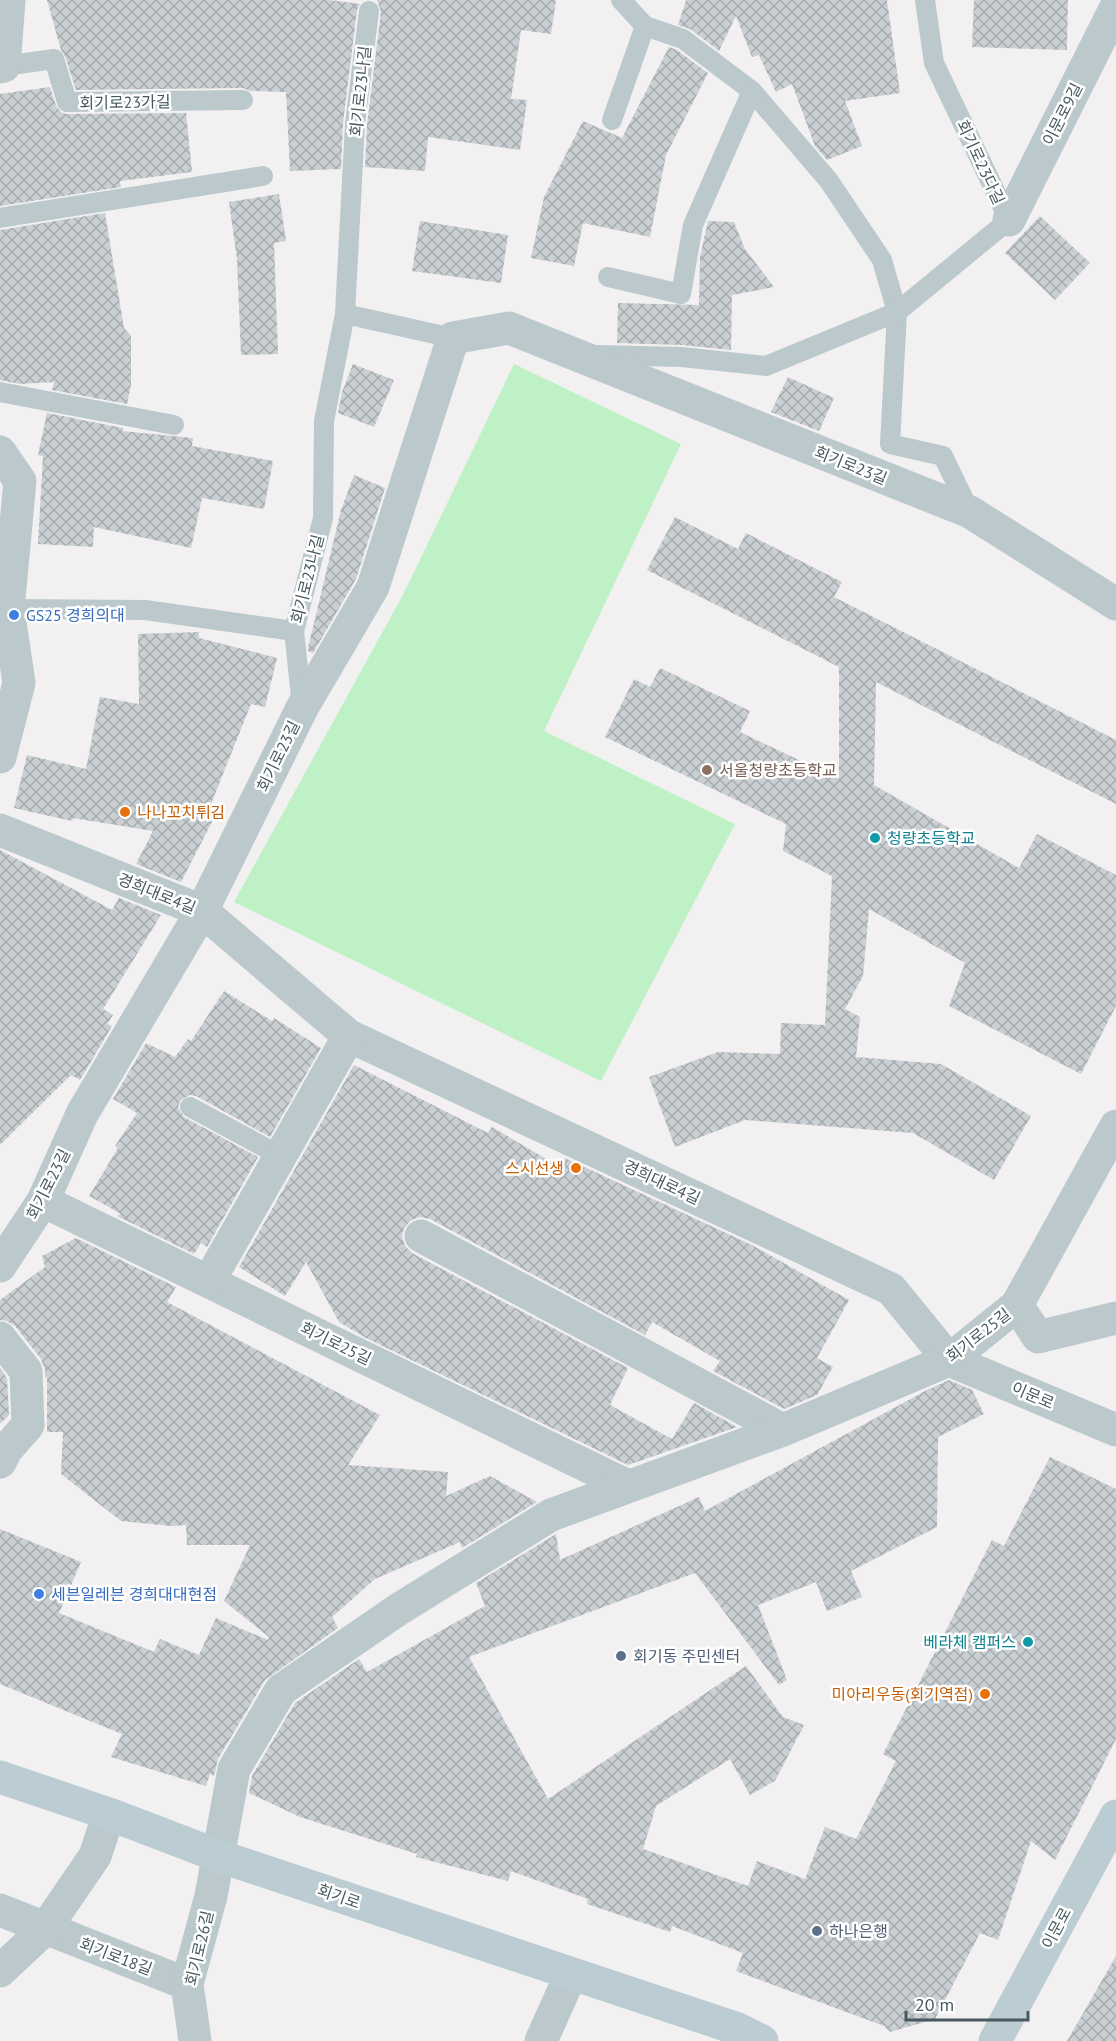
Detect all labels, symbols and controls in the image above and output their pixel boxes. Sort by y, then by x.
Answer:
street label: 회기로23나길 [345,45,375,137]
street label: 이문로9길 [1038,79,1086,149]
street label: 회기로23가길 [79,91,171,113]
street label: 회기로23다길 [953,117,1009,207]
street label: 회기로23길 [812,441,890,489]
street label: 회기로23나길 [286,532,328,626]
place label: GS25 경희의대 [26,605,125,625]
marker: GS25 경희의대 [7,608,21,622]
street label: 회기로23길 [252,717,304,795]
place label: 서울청량초등학교 [719,760,837,780]
marker: 서울청량초등학교 [700,763,714,777]
place label: 나나꼬치튀김 [137,802,225,822]
marker: 나나꼬치튀김 [118,805,132,819]
place label: 청량초등학교 [887,828,975,848]
marker: 청량초등학교 [868,831,882,845]
street label: 경희대로4길 [115,868,199,918]
street label: 회기로23길 [22,1145,74,1223]
street label: 경희대로4길 [620,1156,704,1208]
place label: 스시선생 [505,1158,564,1178]
marker: 스시선생 [569,1161,583,1175]
street label: 회기로25길 [942,1304,1014,1366]
street label: 회기로25길 [297,1317,375,1369]
street label: 이문로 [1009,1377,1057,1413]
place label: 세븐일레븐 경희대대현점 [51,1584,217,1604]
marker: 세븐일레븐 경희대대현점 [32,1587,46,1601]
place label: 베라체 캠퍼스 [923,1632,1016,1652]
marker: 베라체 캠퍼스 [1021,1635,1035,1649]
place label: 회기동 주민센터 [633,1646,740,1666]
marker: 회기동 주민센터 [614,1649,628,1663]
place label: 미아리우동(회기역점) [832,1684,973,1704]
marker: 미아리우동(회기역점) [978,1687,992,1701]
street label: 회기로 [315,1879,363,1913]
street label: 이문로 [1037,1904,1075,1952]
street label: 회기로26길 [181,1909,217,1987]
place label: 하나은행 [829,1921,888,1941]
marker: 하나은행 [810,1924,824,1938]
street label: 회기로18길 [77,1933,155,1979]
scale bar [906,1984,1028,2022]
text: 20 m [915,1993,954,2016]

